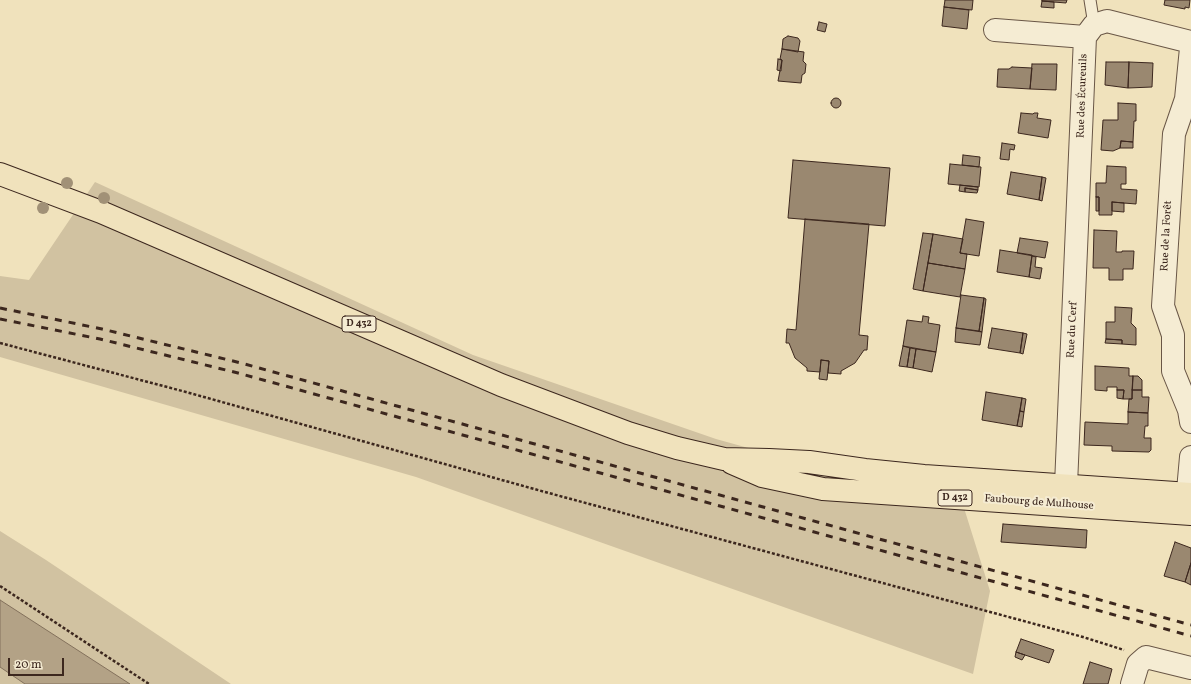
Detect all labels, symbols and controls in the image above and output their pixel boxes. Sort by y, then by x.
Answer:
street label: Rue des Écureuils [1075,54,1091,138]
street label: Rue de la Forêt [1159,200,1175,272]
street label: Rue du Cerf [1065,301,1081,359]
road number: D 432 [342,316,376,332]
road number: D 432 [938,490,972,506]
street label: Faubourg de Mulhouse [984,493,1094,513]
scale bar [10,650,66,676]
text: 20 m [15,657,42,673]

